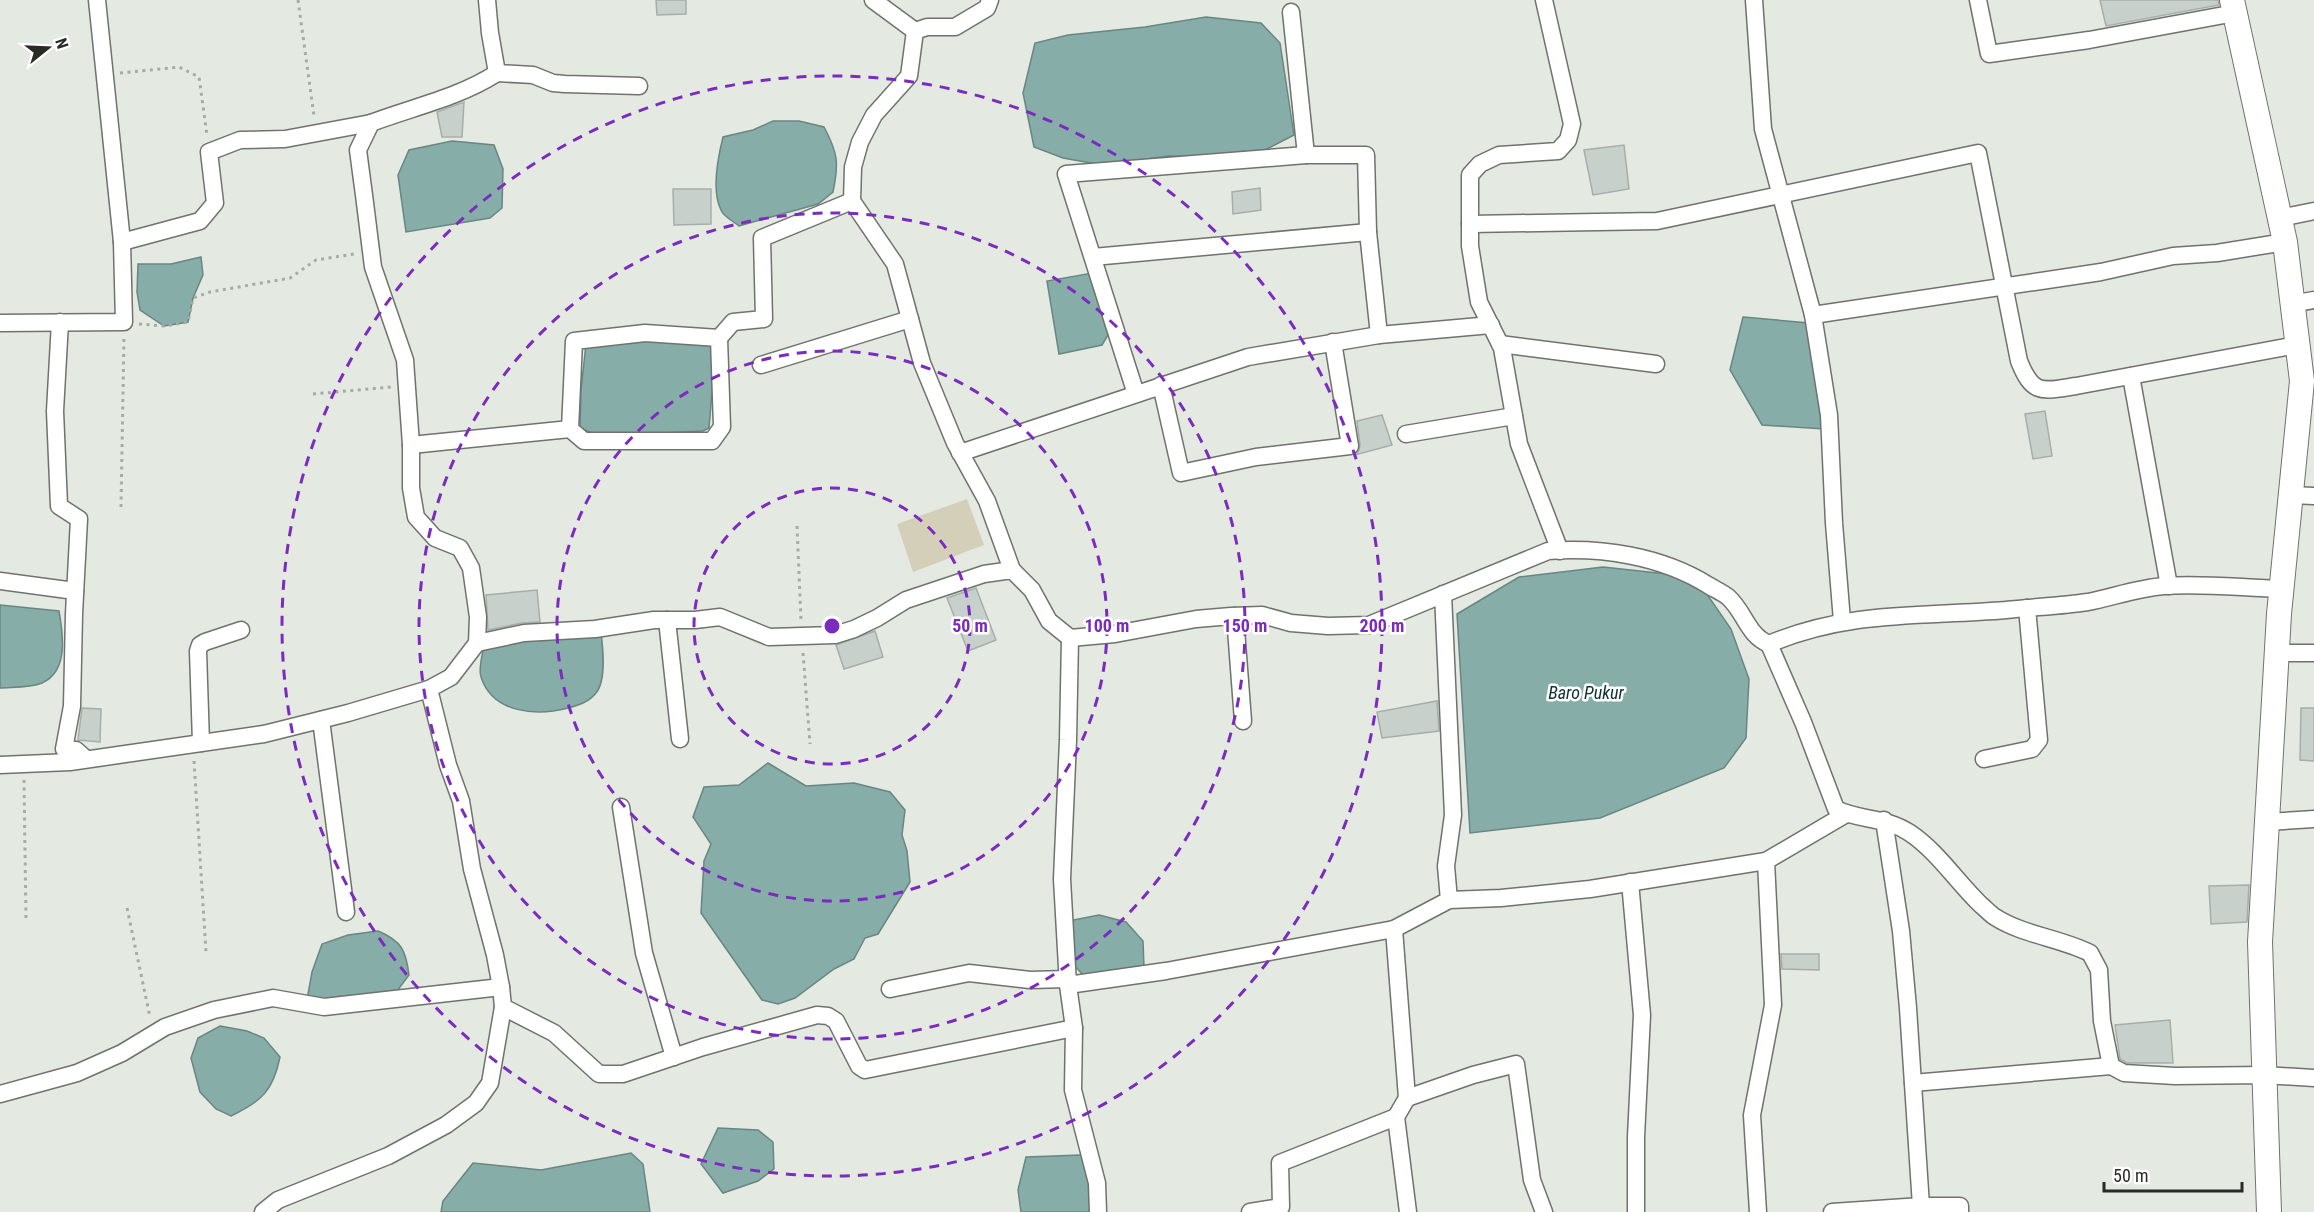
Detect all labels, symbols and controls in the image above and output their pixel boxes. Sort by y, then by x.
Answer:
north arrow [18,18,78,78]
text: N [51,36,72,51]
text: 50 m [952,615,988,636]
text: 100 m [1085,615,1129,636]
text: 150 m [1223,615,1267,636]
text: 200 m [1360,615,1404,636]
centre of rings [822,616,842,636]
water label: Baro Pukur [1548,682,1624,703]
scale bar [2104,1155,2242,1193]
text: 50 m [2113,1165,2148,1186]

